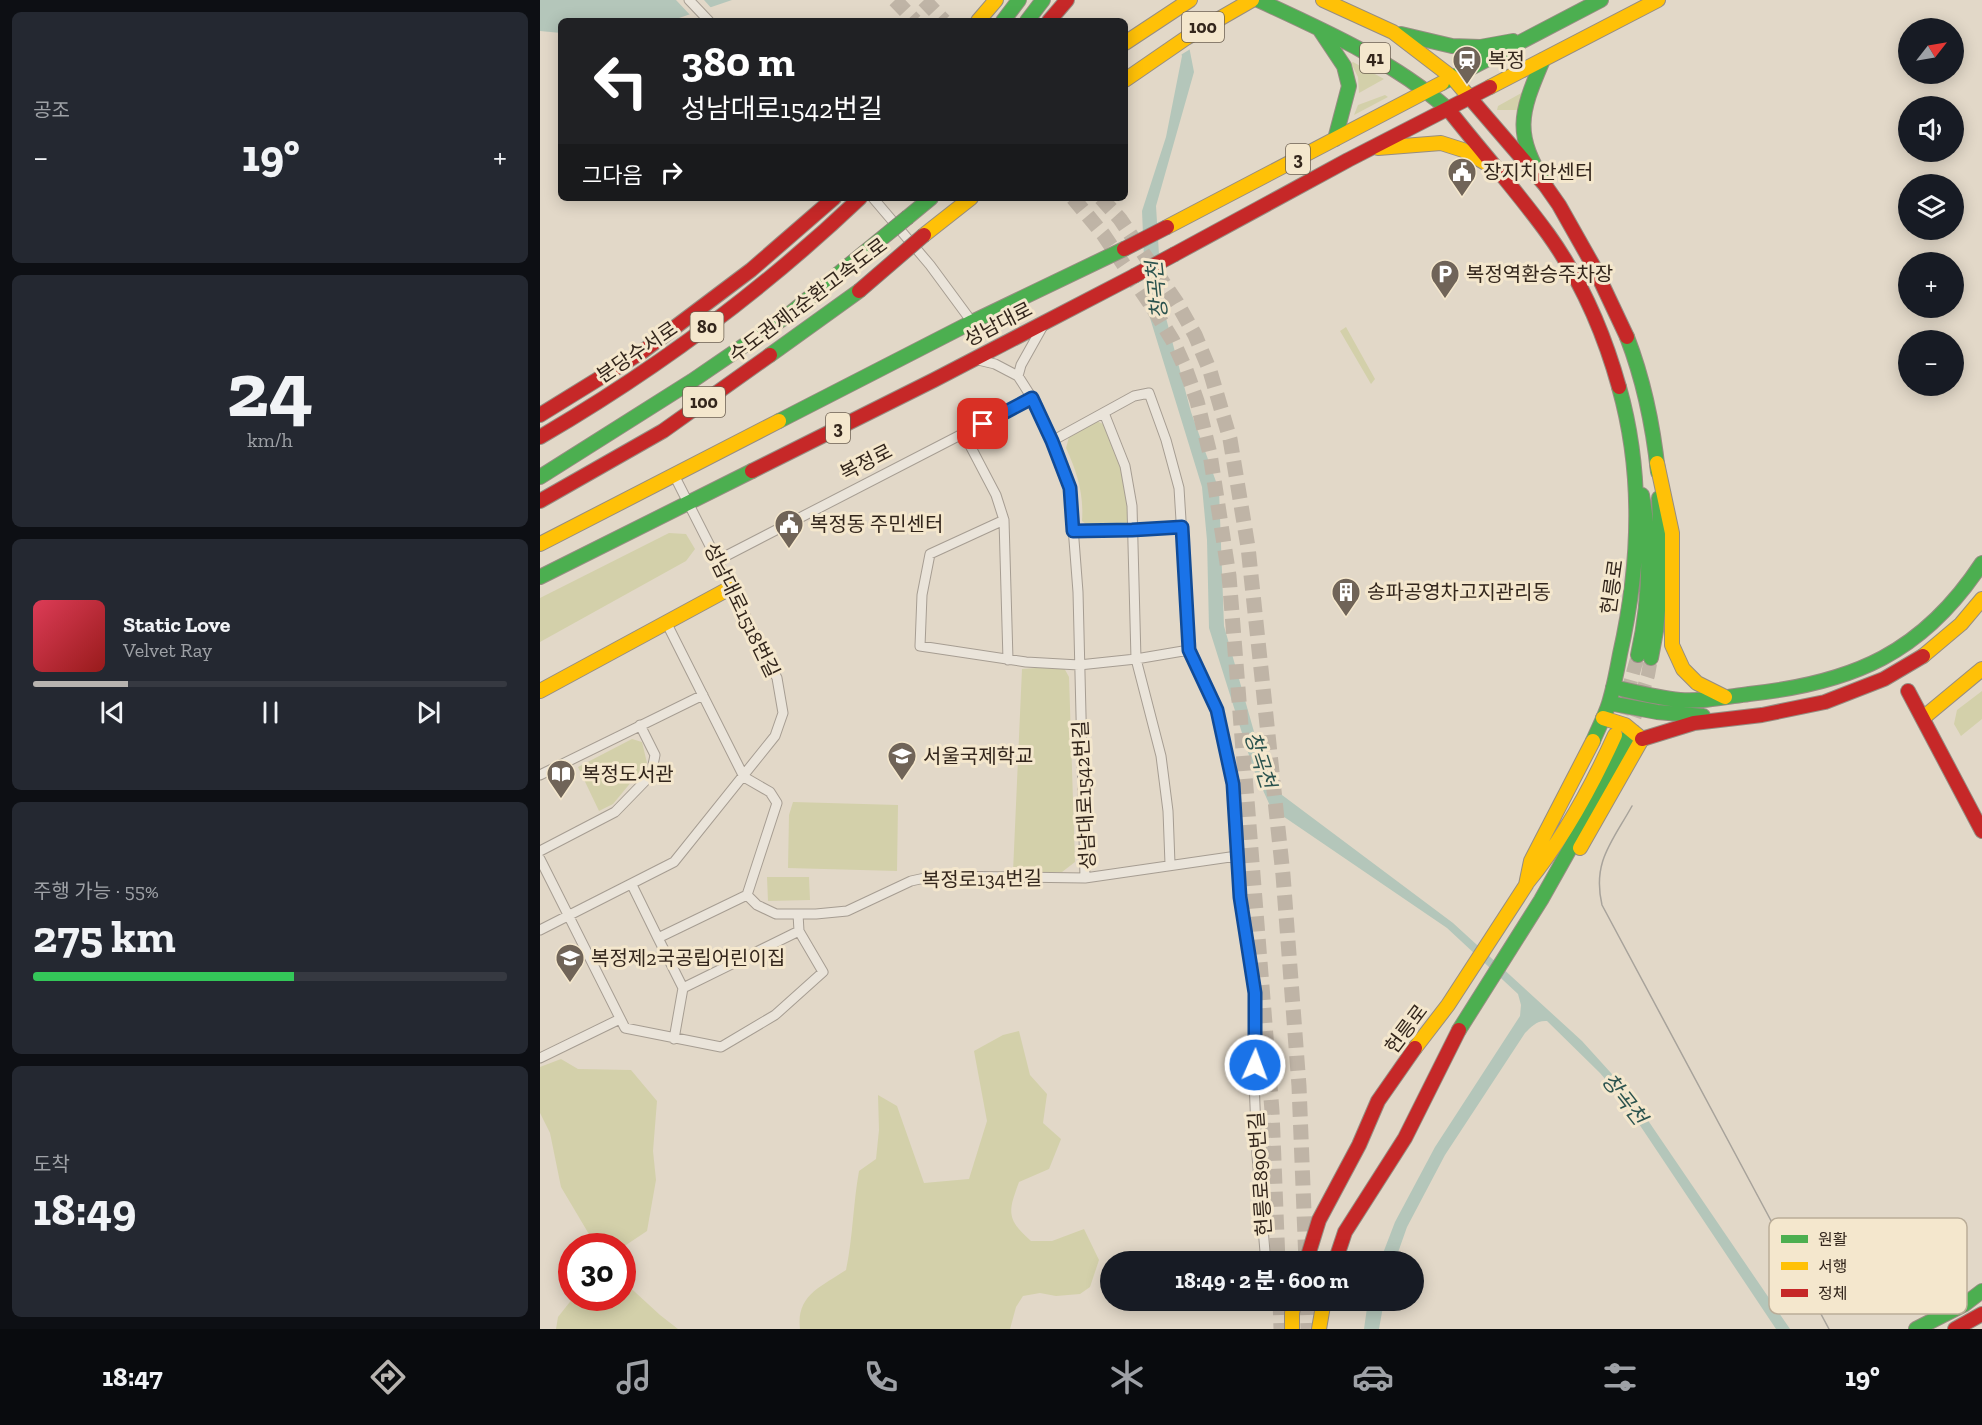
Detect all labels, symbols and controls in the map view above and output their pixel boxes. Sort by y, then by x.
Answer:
road number: 100 [1182,12,1224,42]
north arrow [1898,18,1964,84]
map controls [1898,18,1964,396]
text: 380 m [681,36,795,87]
icon: left [582,42,660,120]
road number: 41 [1360,43,1390,73]
station icon: 복정 [1451,44,1483,86]
place label: 복정 [1488,48,1525,72]
text: 성남대로1542번길 [681,93,883,125]
button: sound [1898,96,1964,162]
text: 공조 [33,98,70,122]
text: 19° [242,129,300,183]
text: − [33,137,48,176]
text: + [493,137,507,176]
road number: 3 [1286,144,1310,174]
icon: right [655,156,688,189]
public building icon: 장지치안센터 [1446,156,1478,198]
place label: 장지치안센터 [1483,160,1593,184]
text: 그다음 [582,162,643,189]
button: layers [1898,174,1964,240]
street label: 수도권제1순환고속도로 [724,233,892,367]
button: + [1898,252,1964,318]
water label: 창곡천 [1141,257,1172,320]
parking icon: 복정역환승주차장 [1429,258,1461,300]
place label: 복정역환승주차장 [1466,262,1613,286]
street label: 성남대로 [960,297,1036,351]
road number: 80 [690,312,724,342]
street label: 분당수서로 [592,316,682,388]
button: − [1898,330,1964,396]
text: 24 [227,342,313,436]
road number: 100 [683,387,725,417]
pin [957,398,1008,449]
icon: arrive [966,407,999,440]
road number: 3 [826,413,850,443]
text: km/h [247,428,293,452]
street label: 복정로 [836,439,896,485]
public building icon: 복정동 주민센터 [773,508,805,550]
place label: 복정동 주민센터 [810,512,943,536]
street label: 성남대로1518번길 [699,539,785,681]
street label: 헌릉로 [1596,558,1628,616]
building icon: 송파공영차고지관리동 [1330,576,1362,618]
place label: 송파공영차고지관리동 [1367,580,1551,604]
text: Static Love [123,611,230,638]
text: Velvet Ray [123,638,212,662]
icon: previous [96,696,129,729]
icon: pause [254,696,287,729]
icon: next [412,696,445,729]
street label: 성남대로1542번길 [1068,720,1100,870]
water label: 창곡천 [1240,728,1282,794]
school or university icon: 서울국제학교 [886,740,918,782]
place label: 서울국제학교 [923,744,1033,768]
library icon: 복정도서관 [545,758,577,800]
place label: 복정도서관 [582,762,674,786]
street label: 복정로134번길 [922,866,1042,892]
text: 주행 가능 · 55% [33,879,159,903]
text: 275 km [33,910,176,964]
school or university icon: 복정제2국공립어린이집 [554,942,586,984]
place label: 복정제2국공립어린이집 [591,946,785,970]
street label: 헌릉로 [1380,1000,1432,1058]
position arrow [1223,1033,1287,1097]
water label: 창곡천 [1597,1068,1654,1131]
street label: 헌릉로890번길 [1244,1111,1276,1237]
text: 도착 [33,1152,70,1176]
text: 18:49 [33,1183,136,1237]
legend [1769,1218,1967,1314]
text: 원활 [1818,1230,1848,1249]
speed limit sign: 30 [558,1233,636,1311]
text: 서행 [1818,1257,1847,1276]
text: 18:49 · 2 분 · 600 m [1175,1267,1349,1294]
text: 정체 [1818,1284,1847,1303]
icon: directions [367,1356,409,1398]
icon: music [613,1356,655,1398]
icon: phone [860,1356,902,1398]
icon: climate [1106,1356,1148,1398]
icon: car [1352,1356,1394,1398]
icon: filters [1599,1356,1641,1398]
text: 18:47 [102,1361,163,1393]
text: 19° [1845,1361,1880,1393]

